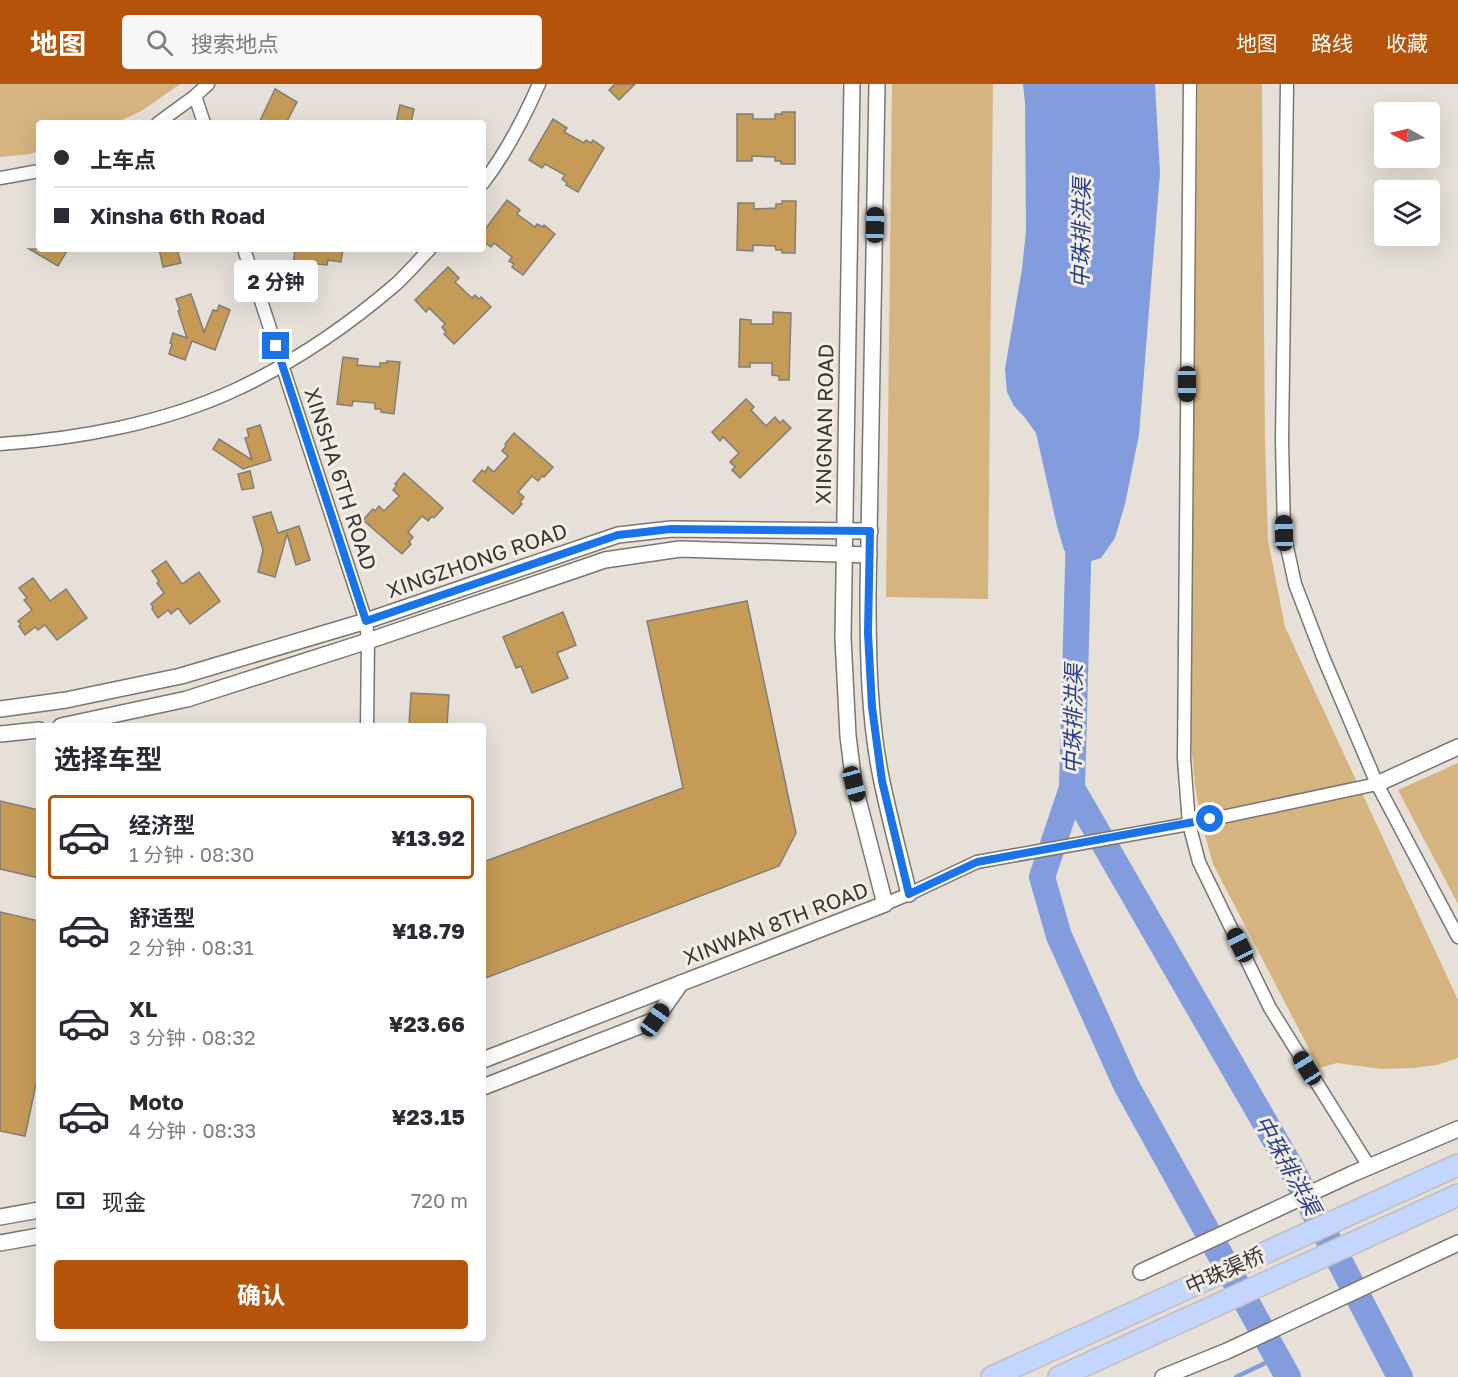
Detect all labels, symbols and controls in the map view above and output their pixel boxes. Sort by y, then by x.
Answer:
search box [122,15,542,69]
icon: search [143,26,176,59]
text: 地图 [30,27,86,60]
text: 搜索地点 [191,30,279,57]
text: 地图 [1236,30,1278,56]
text: 路线 [1311,30,1353,56]
text: 收藏 [1386,30,1428,56]
north arrow [1374,102,1440,168]
map controls [1374,102,1440,246]
text: 上车点 [90,146,156,173]
water label: 中珠排洪渠 [1066,175,1095,288]
button: layers [1374,180,1440,246]
text: Xinsha 6th Road [90,202,265,229]
car [866,207,884,243]
callout: 2 分钟 [234,259,318,301]
text: 2 分钟 [247,269,305,293]
route end [262,332,289,359]
street label: XINGNAN ROAD [810,343,838,505]
car [1178,366,1196,402]
street label: XINSHA 6TH ROAD [299,384,383,573]
car [1275,515,1293,551]
street label: XINGZHONG ROAD [383,517,570,603]
water label: 中珠排洪渠 [1058,661,1087,774]
text: 选择车型 [54,743,162,775]
car [841,764,867,804]
route start [1196,805,1223,832]
icon: car [57,810,111,864]
text: 经济型 [129,811,195,838]
text: ¥13.92 [391,824,465,851]
text: 1 分钟 · 08:30 [129,842,254,866]
street label: XINWAN 8TH ROAD [680,876,872,970]
icon: car [57,903,111,957]
text: 舒适型 [129,904,195,931]
text: ¥18.79 [392,917,465,944]
car [1224,925,1256,965]
text: 2 分钟 · 08:31 [129,935,254,959]
text: XL [129,995,157,1022]
icon: car [57,996,111,1050]
car [637,1000,673,1040]
text: ¥23.66 [389,1010,465,1037]
text: 3 分钟 · 08:32 [129,1025,256,1049]
car [1290,1048,1324,1088]
text: Moto [129,1088,184,1115]
icon: car [57,1089,111,1143]
text: ¥23.15 [392,1103,465,1130]
water label: 中珠排洪渠 [1250,1110,1328,1222]
text: 4 分钟 · 08:33 [129,1118,256,1142]
icon: cash [54,1184,87,1217]
text: 现金 [102,1188,146,1215]
text: 720 m [411,1188,468,1212]
street label: 中珠渠桥 [1181,1241,1268,1299]
button: 确认 [54,1260,468,1329]

